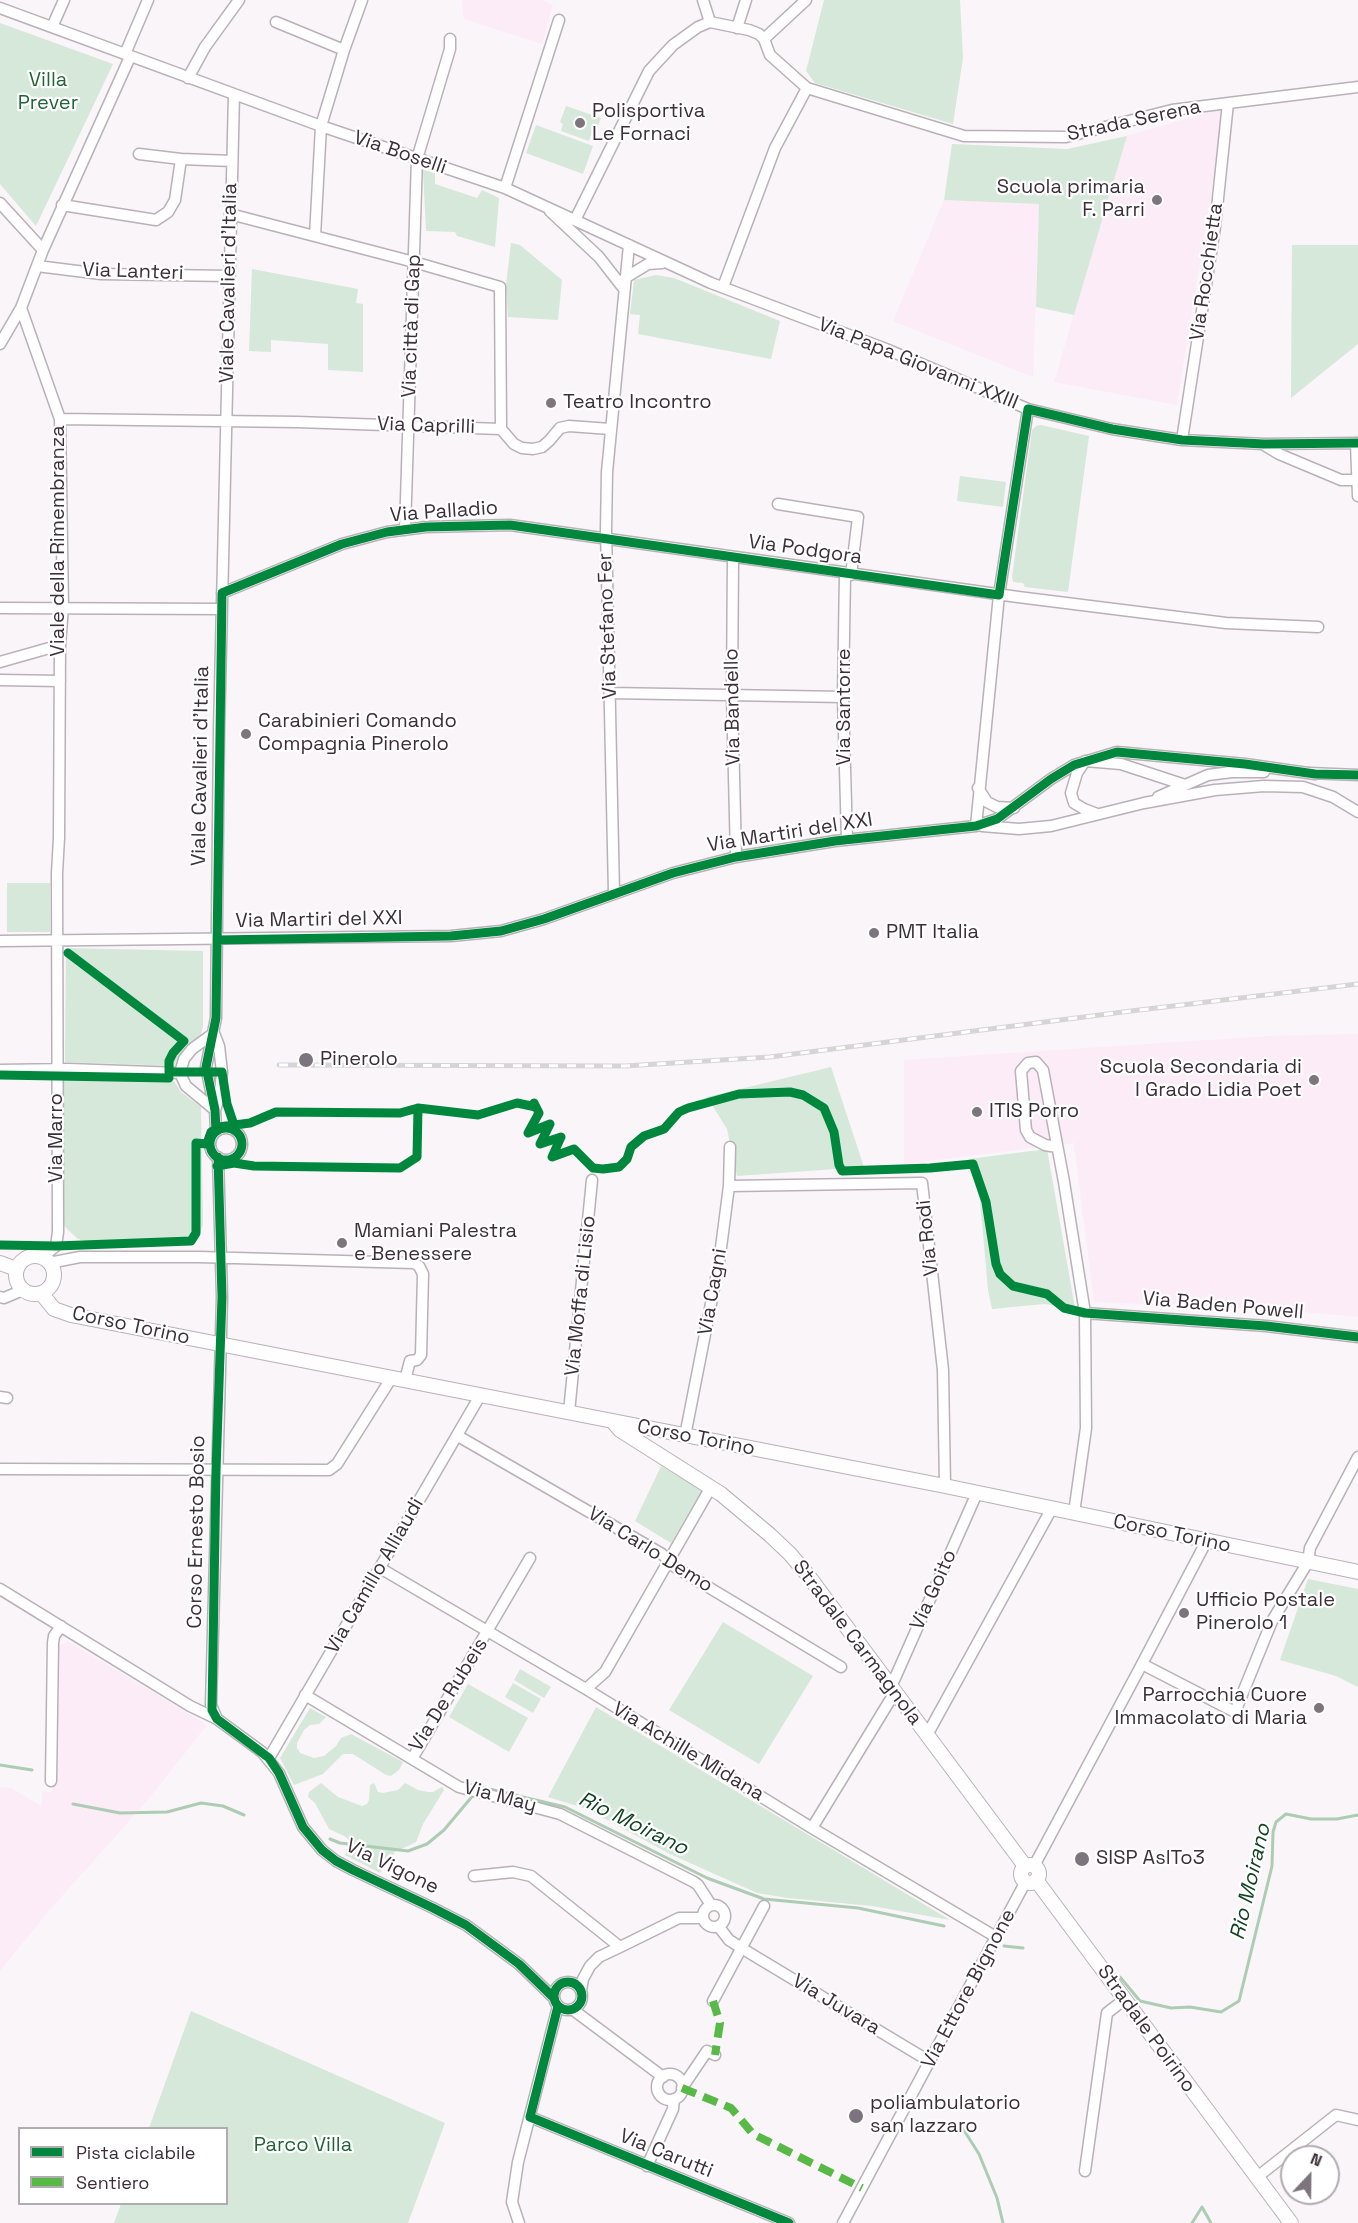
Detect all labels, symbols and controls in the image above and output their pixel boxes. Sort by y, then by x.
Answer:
park label: Villa Prever [18,69,78,116]
street label: Strada Serena [1065,95,1203,147]
place label: Polisportiva Le Fornaci [592,100,705,147]
marker: Polisportiva Le Fornaci [573,116,587,130]
street label: Via Boselli [350,126,450,180]
place label: Scuola primaria F. Parri [997,176,1145,223]
street label: Viale Cavalieri d'Italia [215,183,243,383]
marker: Scuola primaria F. Parri [1150,193,1164,207]
street label: Via Rocchietta [1185,202,1229,342]
street label: Via città di Gap [398,254,426,398]
street label: Via Lanteri [82,258,184,286]
street label: Via Papa Giovanni XXIII [815,313,1021,415]
place label: Teatro Incontro [563,391,712,415]
marker: Teatro Incontro [544,396,558,410]
street label: Via Caprilli [376,412,476,440]
street label: Viale della Rimembranza [47,425,71,657]
street label: Via Palladio [389,496,499,528]
street label: Via Podgora [747,530,863,570]
street label: Via Stefano Fer [593,552,623,700]
street label: Via Bandello [720,648,746,766]
street label: Via Santorre [833,648,857,766]
street label: Viale Cavalieri d'Italia [187,666,215,866]
place label: Carabinieri Comando Compagnia Pinerolo [258,710,457,757]
marker: Carabinieri Comando Compagnia Pinerolo [239,727,253,741]
street label: Via Martiri del XXI [706,808,874,858]
street label: Via Martiri del XXI [235,907,403,933]
place label: PMT Italia [886,921,979,945]
marker: PMT Italia [867,926,881,940]
place label: Pinerolo [320,1048,398,1072]
marker: Pinerolo [297,1051,315,1069]
place label: Scuola Secondaria di I Grado Lidia Poet [1100,1056,1302,1103]
marker: Scuola Secondaria di I Grado Lidia Poet [1307,1073,1321,1087]
street label: Via Marro [45,1093,69,1183]
place label: ITIS Porro [989,1100,1079,1124]
marker: ITIS Porro [970,1105,984,1119]
street label: Via Rodi [912,1199,944,1277]
street label: Via Moffa di Lisio [561,1214,601,1378]
place label: Mamiani Palestra e Benessere [354,1220,517,1267]
marker: Mamiani Palestra e Benessere [335,1236,349,1250]
street label: Via Cagni [694,1247,732,1337]
street label: Via Baden Powell [1141,1287,1305,1325]
street label: Corso Torino [70,1302,192,1350]
street label: Corso Torino [635,1415,757,1461]
street label: Corso Ernesto Bosio [183,1435,211,1629]
street label: Via Camillo Alliaudi [321,1494,429,1658]
street label: Via Carlo Demo [583,1502,717,1598]
street label: Corso Torino [1111,1510,1233,1558]
street label: Via Goito [906,1546,962,1634]
street label: Stradale Carmagnola [787,1556,927,1730]
place label: Ufficio Postale Pinerolo 1 [1196,1589,1335,1636]
marker: Ufficio Postale Pinerolo 1 [1177,1606,1191,1620]
street label: Via De Rubeis [405,1634,493,1756]
place label: Parrocchia Cuore Immacolato di Maria [1114,1684,1307,1731]
street label: Via Achille Midana [608,1697,768,1807]
marker: Parrocchia Cuore Immacolato di Maria [1312,1701,1326,1715]
street label: Via May [461,1776,539,1818]
water label: Rio Moirano [574,1787,692,1861]
water label: Rio Moirano [1225,1821,1277,1943]
street label: Via Vigone [342,1834,442,1900]
place label: SISP AslTo3 [1096,1847,1205,1871]
marker: SISP AslTo3 [1073,1850,1091,1868]
street label: Via Ettore Bignone [917,1905,1021,2073]
street label: Stradale Poirino [1092,1960,1200,2098]
street label: Via Juvara [788,1969,884,2041]
place label: poliambulatorio san lazzaro [870,2092,1021,2139]
marker: poliambulatorio san lazzaro [847,2107,865,2125]
street label: Via Carutti [616,2124,716,2184]
legend [18,2127,228,2205]
park label: Parco Villa [254,2134,352,2158]
text: Pista ciclabile [76,2141,195,2164]
north arrow [1280,2145,1340,2205]
text: N [1307,2148,1325,2171]
text: Sentiero [76,2171,149,2194]

